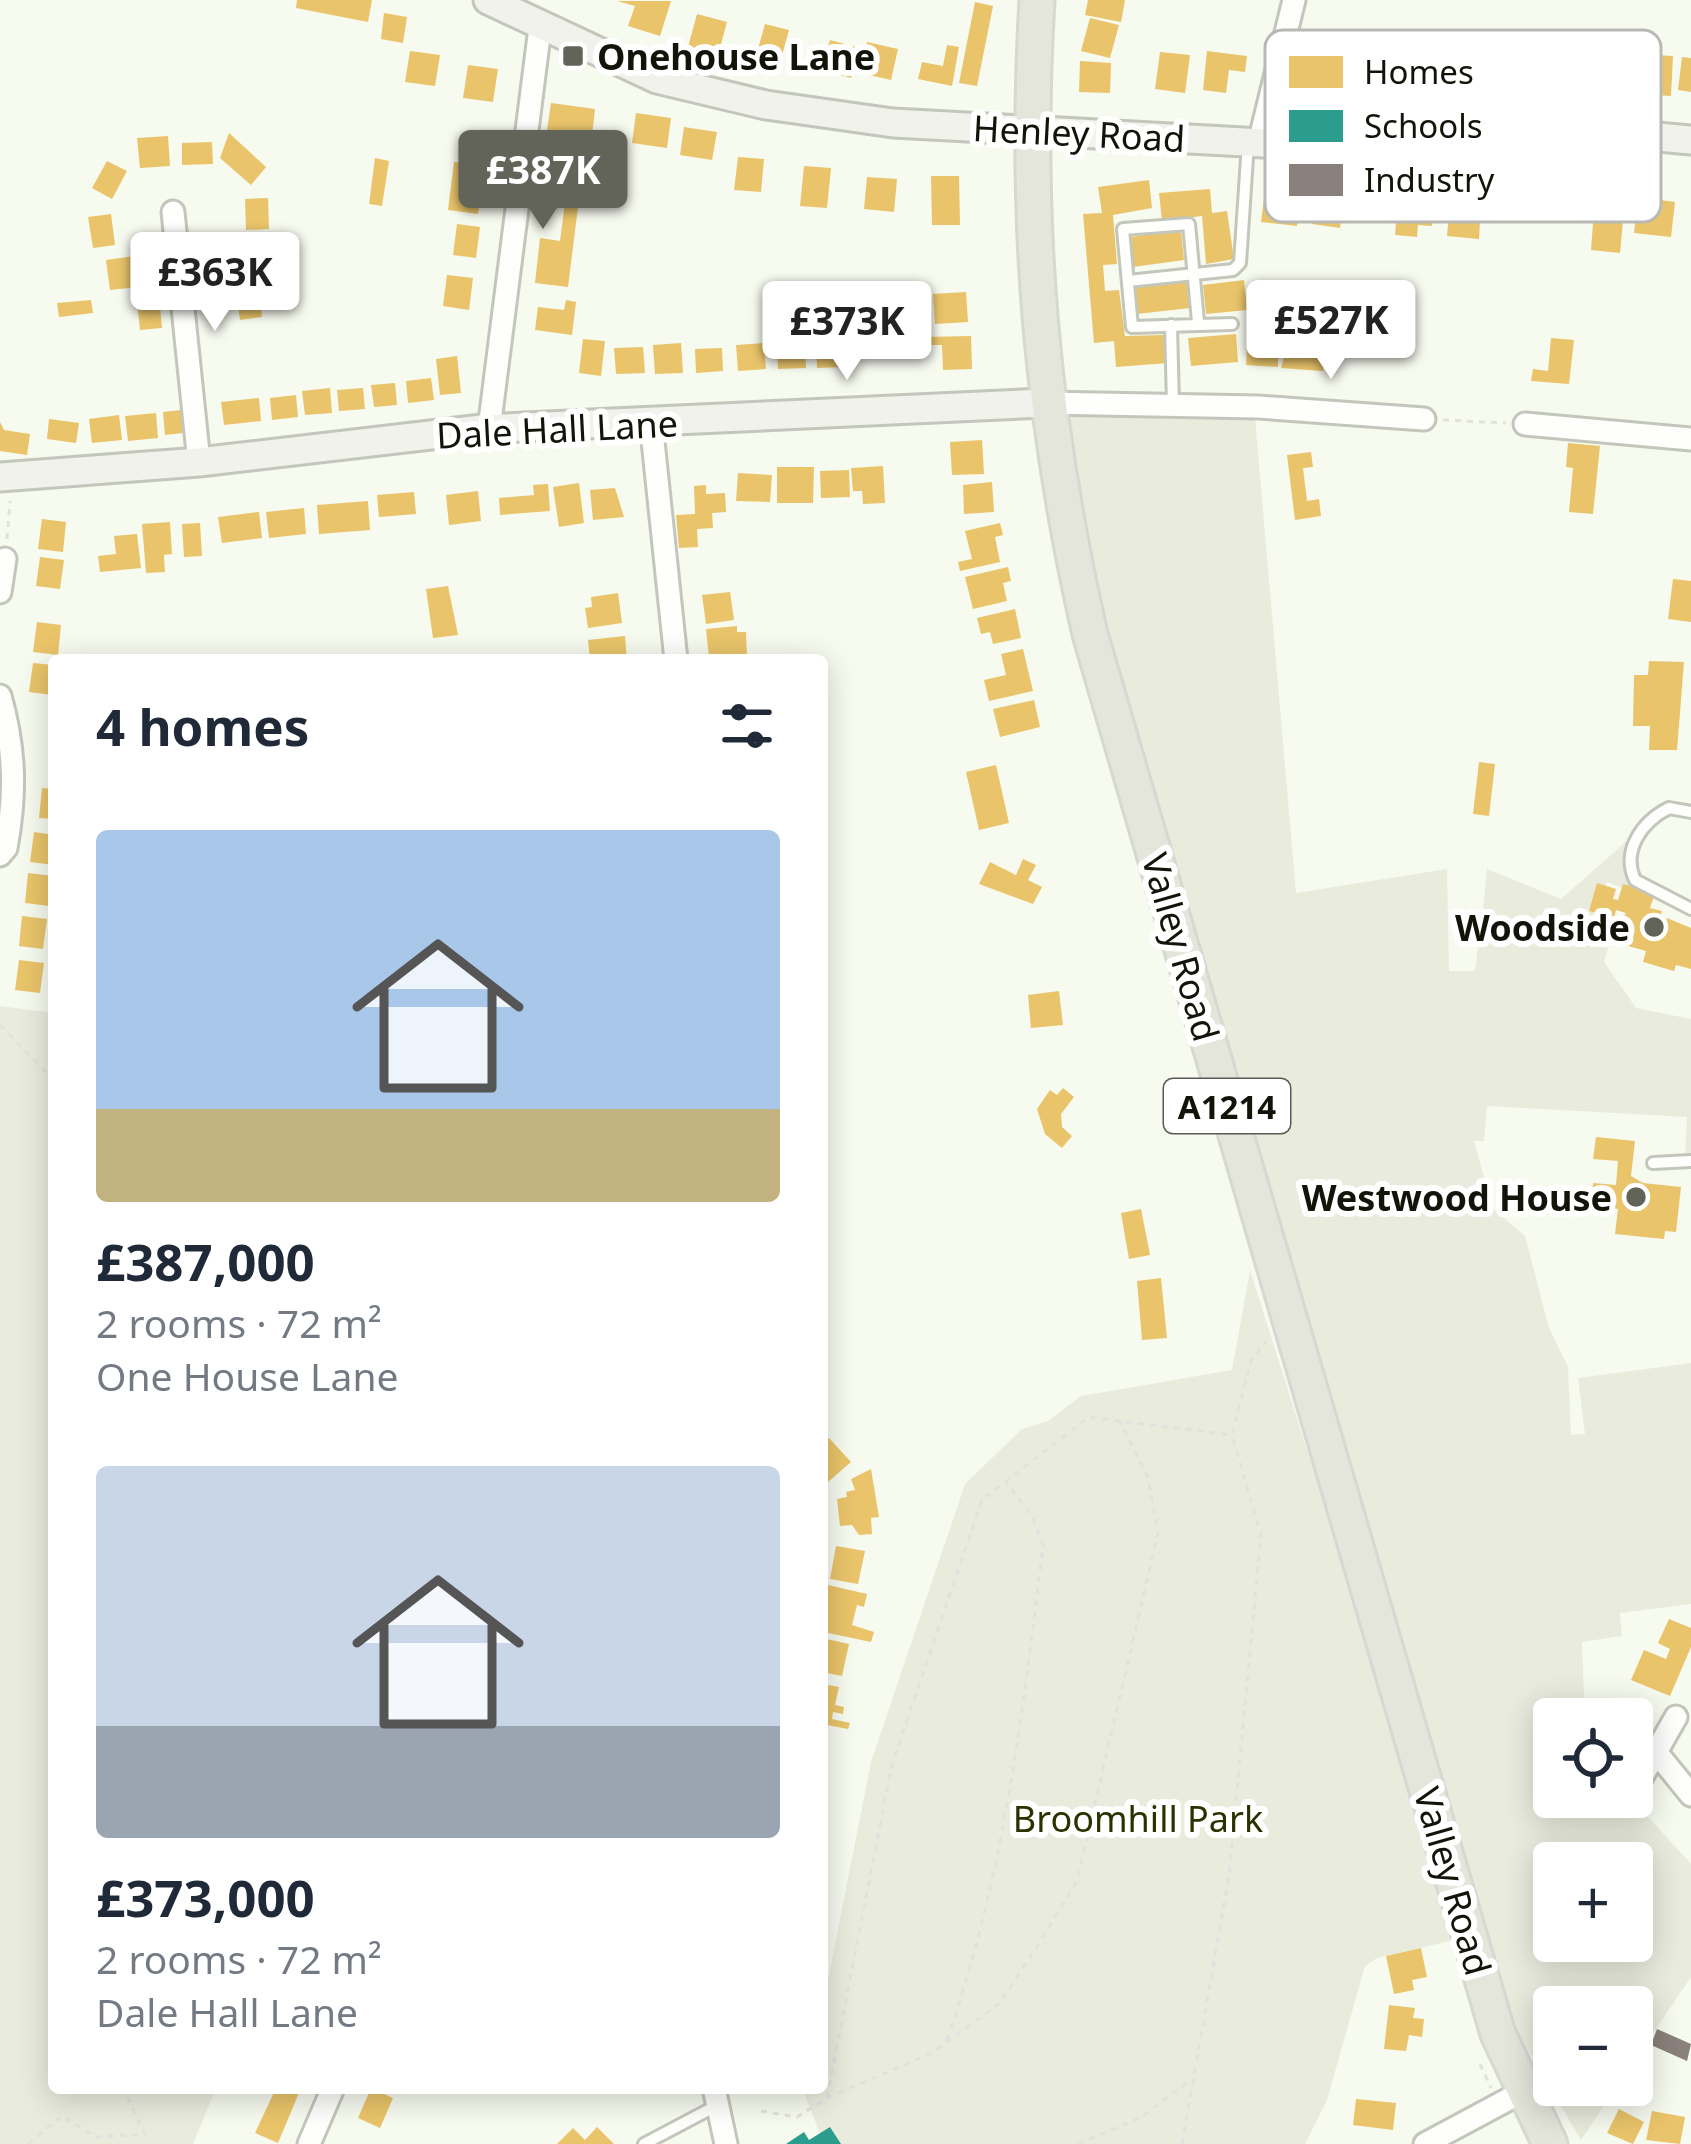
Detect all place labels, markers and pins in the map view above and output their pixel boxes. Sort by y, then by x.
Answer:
place label: Onehouse Lane [597,32,875,81]
marker: Onehouse Lane [560,43,586,69]
pin: £387K [459,130,627,232]
pin: £363K [131,232,299,334]
pin: £527K [1247,280,1415,382]
pin: £373K [763,281,931,383]
place label: Woodside [1455,903,1630,952]
marker: Woodside [1641,914,1667,940]
place label: Westwood House [1302,1173,1612,1222]
marker: Westwood House [1623,1184,1649,1210]

